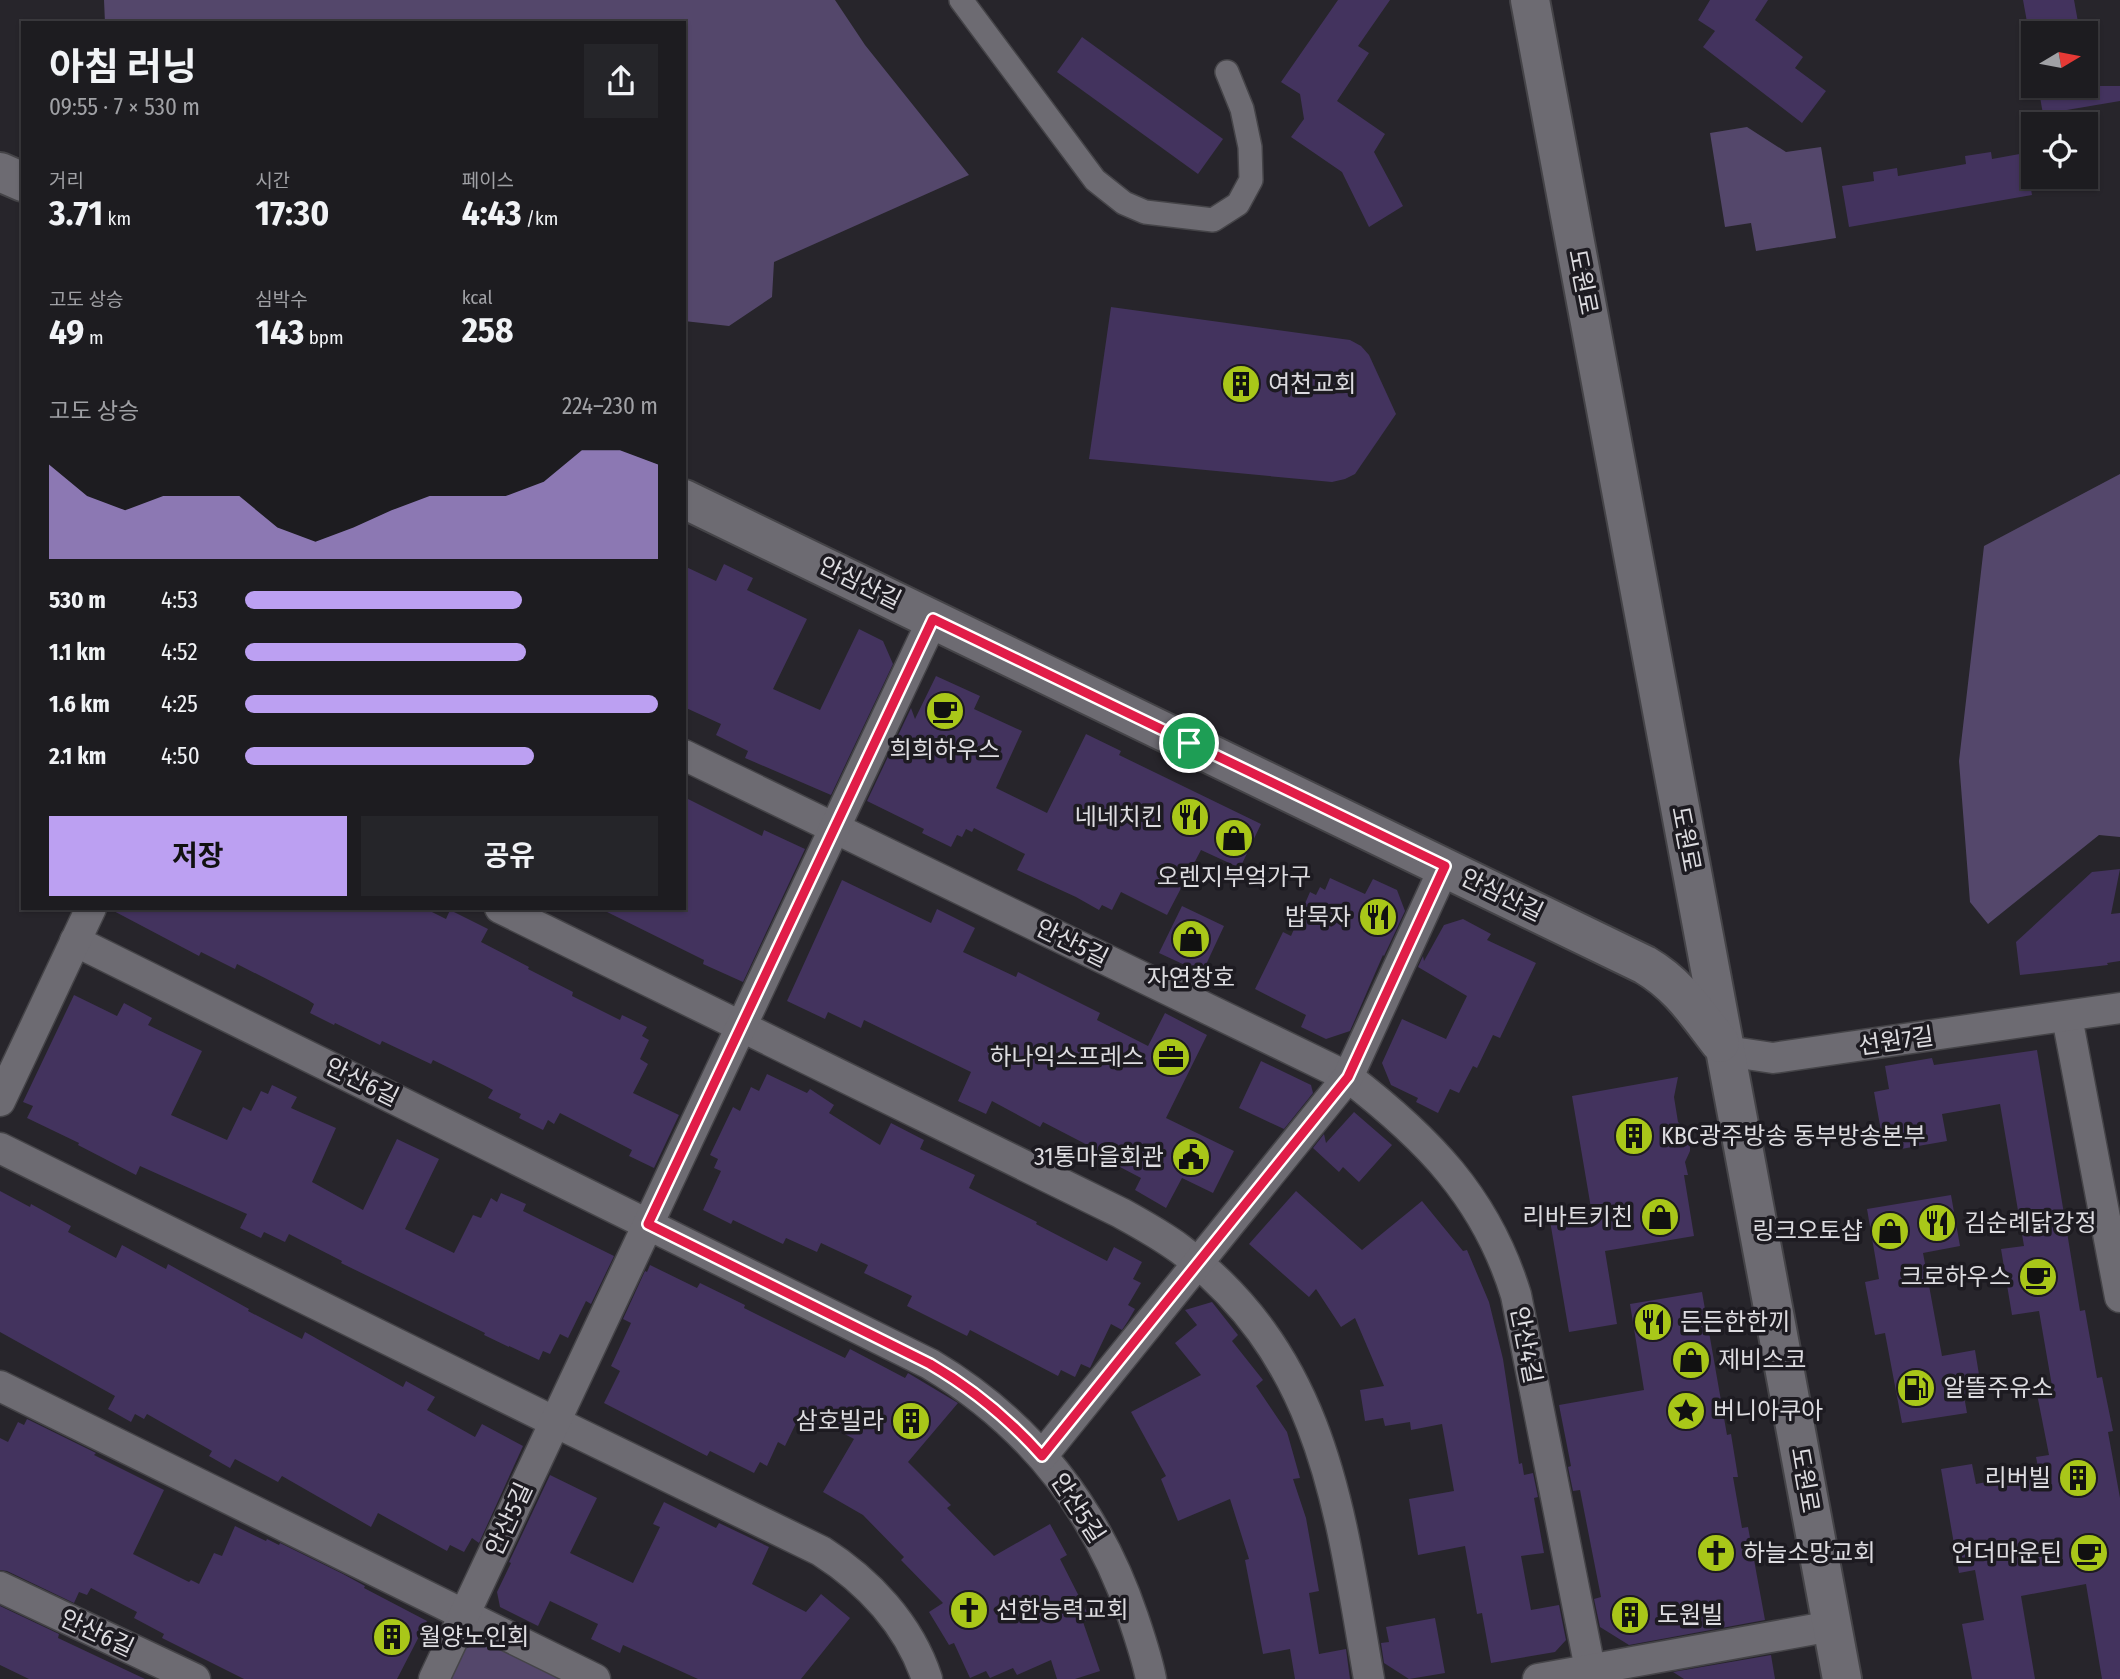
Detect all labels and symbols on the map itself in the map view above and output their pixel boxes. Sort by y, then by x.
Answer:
north arrow [2021,21,2098,98]
street label: 도원로 [1563,247,1603,317]
building icon: 여천교회 [1220,363,1262,405]
place label: 여천교회 [1268,370,1356,398]
street label: 안심산길 [814,551,906,615]
cafe icon: 희희하우스 [924,690,966,732]
pin [1159,713,1219,773]
place label: 희희하우스 [890,736,1000,764]
restaurant icon: 네네치킨 [1169,796,1211,838]
place label: 네네치킨 [1075,803,1163,831]
street label: 도원로 [1666,804,1706,874]
shop icon: 오렌지부엌가구 [1213,817,1255,859]
place label: 오렌지부엌가구 [1157,863,1311,891]
street label: 안심산길 [1456,863,1548,927]
restaurant icon: 밥묵자 [1357,896,1399,938]
place label: 밥묵자 [1285,903,1351,931]
street label: 안산5길 [1031,913,1113,973]
shop icon: 자연창호 [1170,918,1212,960]
place label: 자연창호 [1147,964,1235,992]
street label: 선원7길 [1856,1022,1936,1060]
office icon: 하나익스프레스 [1150,1036,1192,1078]
place label: 하나익스프레스 [989,1043,1144,1071]
street label: 안산6길 [321,1052,403,1112]
building icon: KBC광주방송 동부방송본부 [1613,1115,1655,1157]
place label: KBC광주방송 동부방송본부 [1661,1122,1925,1150]
public building icon: 31통마을회관 [1170,1136,1212,1178]
place label: 31통마을회관 [1034,1143,1164,1171]
shop icon: 리바트키친 [1639,1196,1681,1238]
restaurant icon: 김순례닭강정 [1916,1202,1958,1244]
place label: 리바트키친 [1523,1203,1633,1231]
place label: 김순례닭강정 [1964,1209,2096,1237]
shop icon: 링크오토샵 [1869,1210,1911,1252]
place label: 링크오토샵 [1753,1217,1863,1245]
cafe icon: 크로하우스 [2017,1256,2059,1298]
place label: 크로하우스 [1901,1263,2011,1291]
restaurant icon: 든든한한끼 [1632,1301,1674,1343]
street label: 안산4길 [1505,1304,1547,1386]
place label: 든든한한끼 [1680,1308,1790,1336]
shop icon: 제비스코 [1670,1339,1712,1381]
place label: 제비스코 [1718,1346,1806,1374]
fuel station icon: 알뜰주유소 [1895,1367,1937,1409]
place label: 알뜰주유소 [1943,1374,2053,1402]
place icon: 버니아쿠아 [1665,1390,1707,1432]
place label: 버니아쿠아 [1713,1397,1823,1425]
building icon: 삼호빌라 [890,1400,932,1442]
place label: 삼호빌라 [796,1407,884,1435]
street label: 도원로 [1785,1445,1825,1515]
building icon: 리버빌 [2057,1457,2099,1499]
place label: 리버빌 [1985,1464,2051,1492]
street label: 안산5길 [1045,1468,1111,1548]
street label: 안산5길 [480,1478,538,1560]
church icon: 하늘소망교회 [1695,1532,1737,1574]
cafe icon: 언더마운틴 [2068,1532,2110,1574]
place label: 하늘소망교회 [1743,1539,1875,1567]
place label: 언더마운틴 [1952,1539,2062,1567]
church icon: 선한능력교회 [948,1589,990,1631]
building icon: 도원빌 [1609,1594,1651,1636]
place label: 선한능력교회 [996,1596,1128,1624]
place label: 도원빌 [1657,1601,1723,1629]
street label: 안산6길 [56,1604,138,1662]
building icon: 월양노인회 [371,1616,413,1658]
place label: 월양노인회 [419,1623,529,1651]

